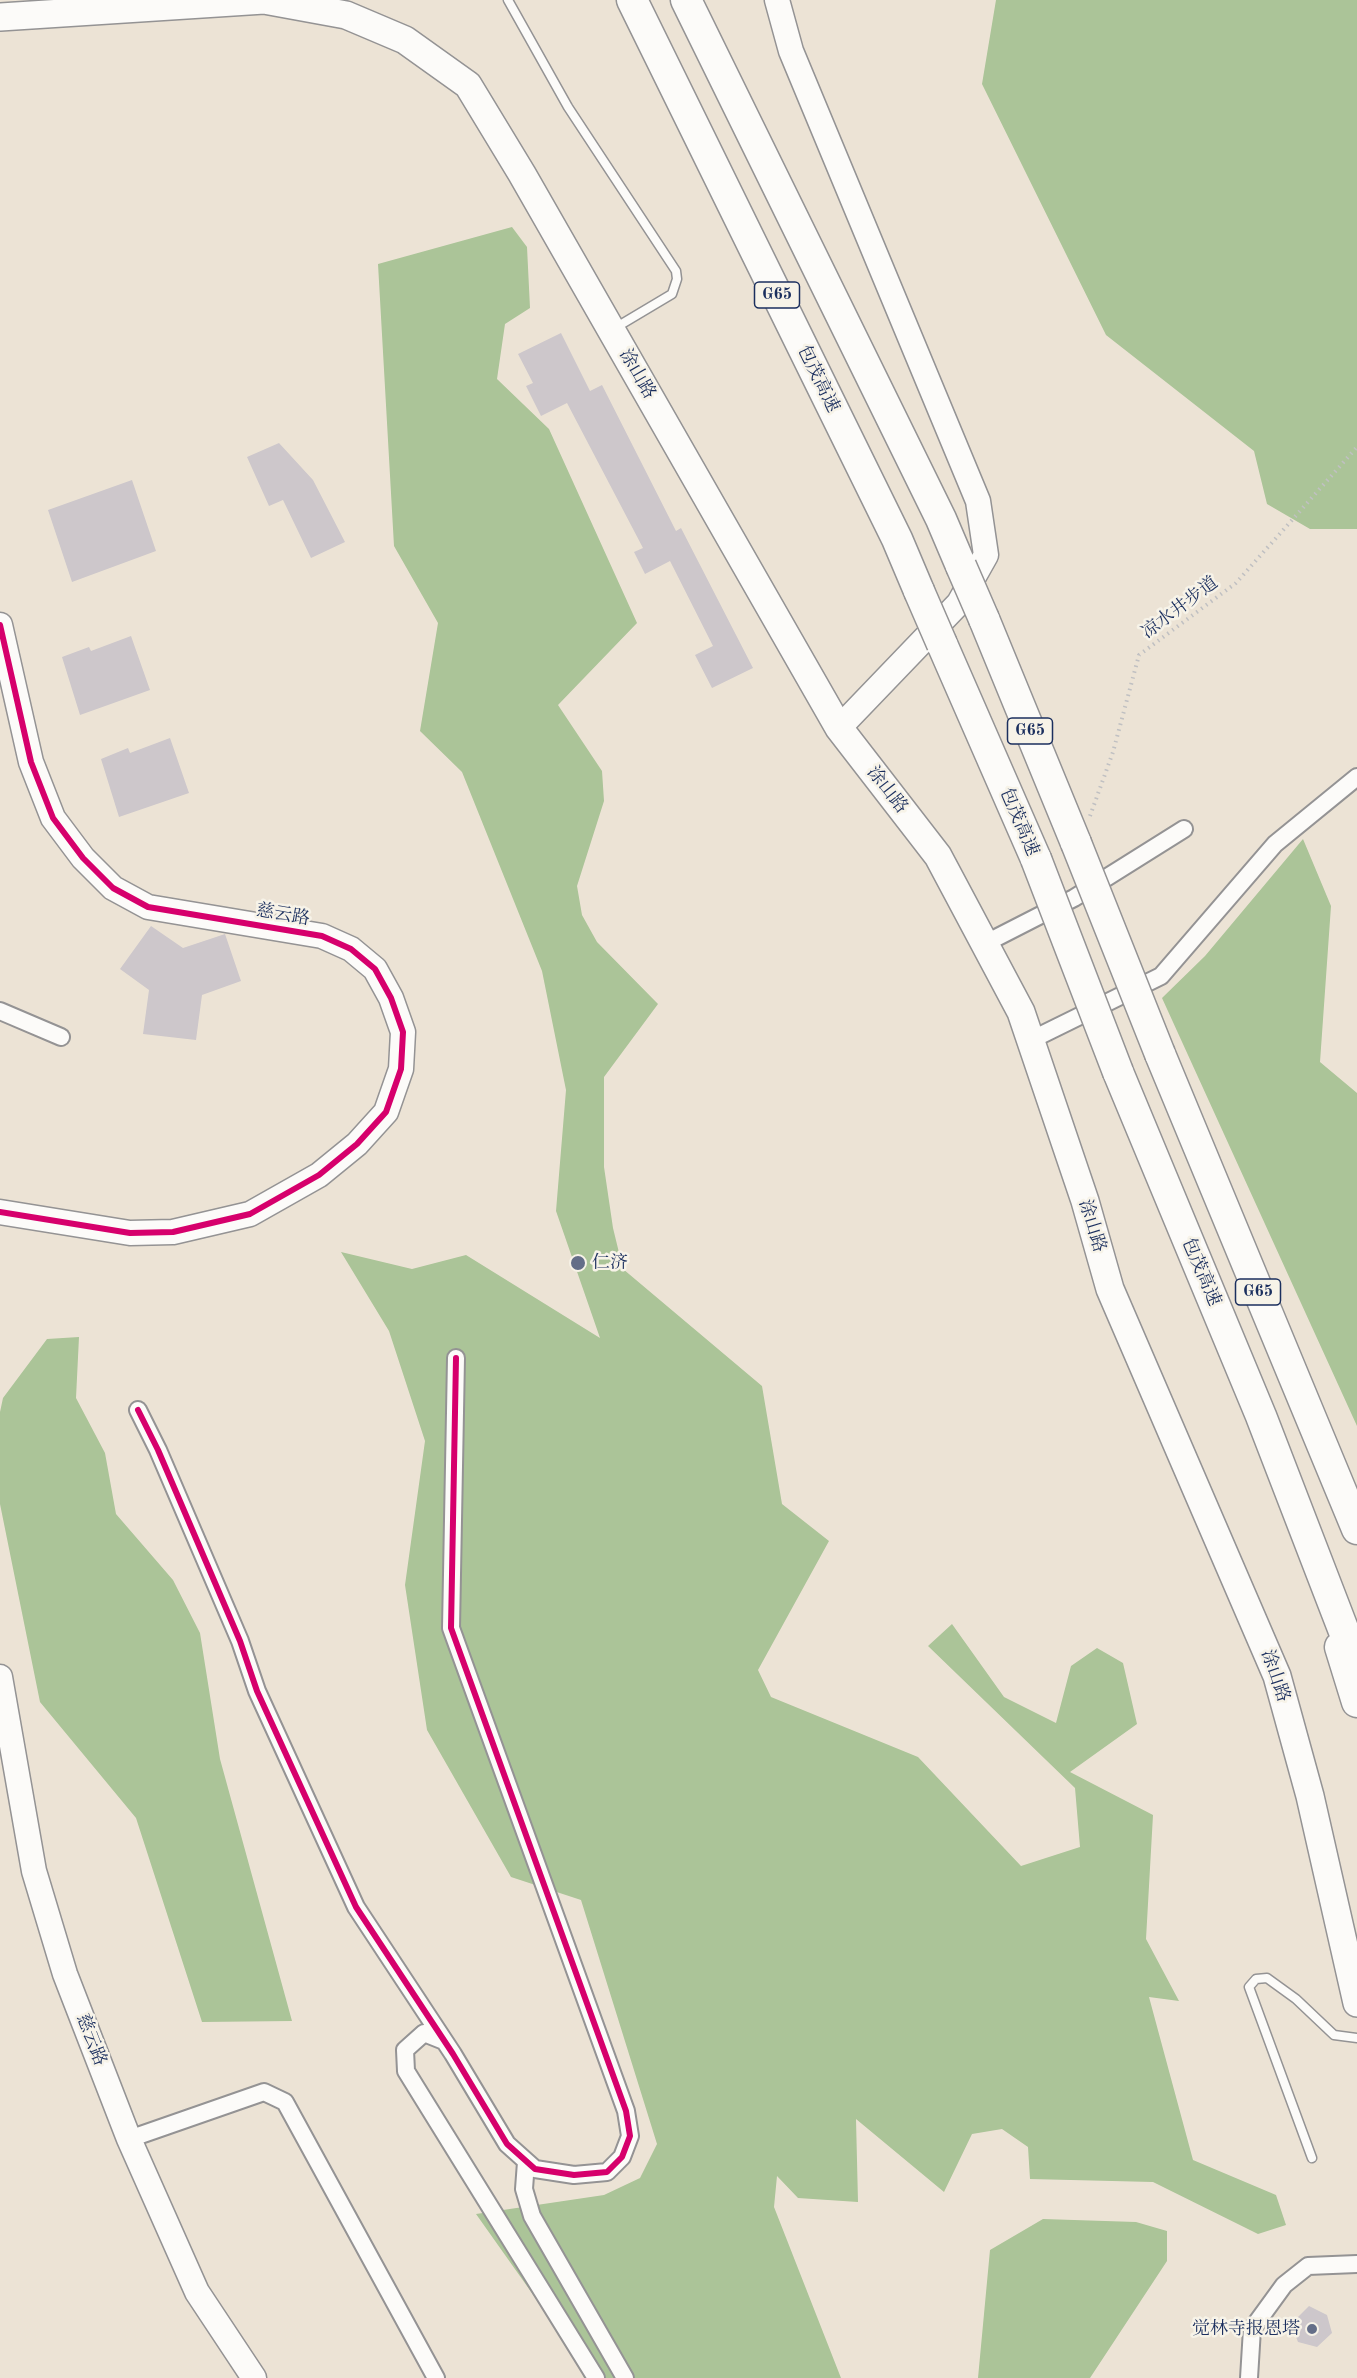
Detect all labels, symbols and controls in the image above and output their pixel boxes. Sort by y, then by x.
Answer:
road number: G65 [754,282,800,308]
street label: 包茂高速 [793,342,843,416]
street label: 涂山路 [614,345,660,403]
street label: 凉水井步道 [1138,572,1222,644]
road number: G65 [1008,718,1052,744]
street label: 涂山路 [862,762,912,818]
street label: 包茂高速 [995,785,1043,859]
street label: 慈云路 [255,900,311,930]
street label: 涂山路 [1074,1197,1110,1255]
street label: 包茂高速 [1177,1235,1225,1309]
place label: 仁济 [592,1252,628,1274]
marker: 仁济 [569,1254,587,1272]
road number: G65 [1236,1279,1280,1305]
street label: 涂山路 [1256,1647,1294,1705]
street label: 慈云路 [71,2011,111,2069]
place label: 觉林寺报恩塔 [1192,2318,1300,2340]
marker: 觉林寺报恩塔 [1305,2322,1319,2336]

